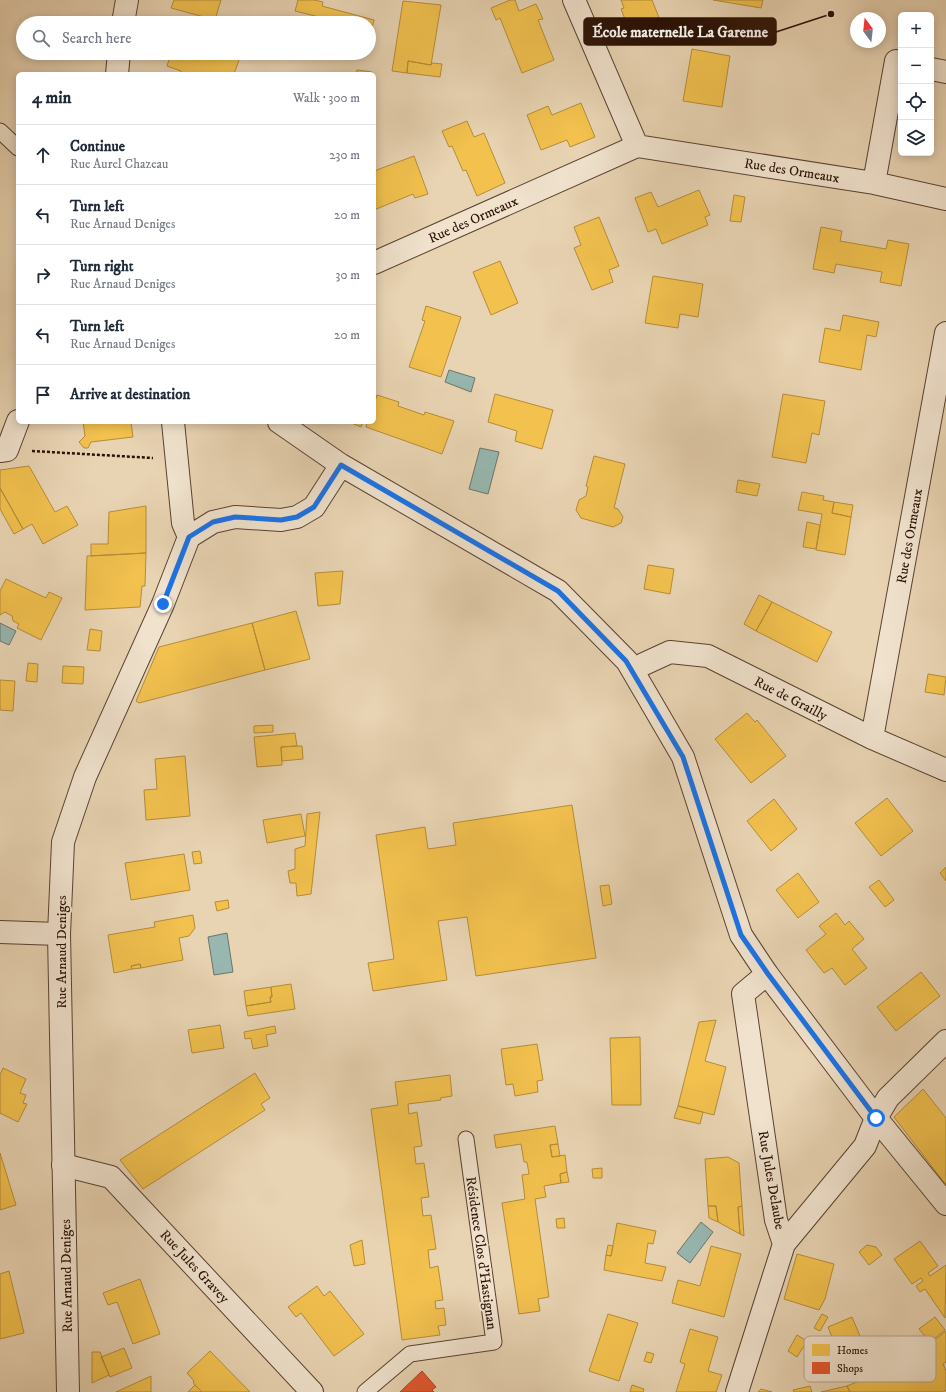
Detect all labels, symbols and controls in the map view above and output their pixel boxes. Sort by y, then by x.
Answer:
north arrow [850,12,886,48]
map controls [898,12,934,156]
button: + [898,12,934,48]
search box [16,16,376,60]
callout: École maternelle La Garenne [584,18,776,45]
text: École maternelle La Garenne [592,22,769,42]
icon: search [30,27,52,49]
text: Search here [62,29,131,48]
button: − [898,48,934,84]
button: locate [898,84,934,120]
text: 4 min [32,87,71,109]
text: Walk · 300 m [293,90,360,106]
button: layers [898,120,934,156]
text: Continue [70,137,125,156]
icon: ahead [32,144,54,166]
text: 230 m [329,147,360,163]
street label: Rue des Ormeaux [743,155,841,187]
text: Rue Aurel Chazeau [70,156,168,172]
street label: Rue des Ormeaux [426,192,521,248]
text: Turn left [70,197,124,216]
icon: left [32,204,54,226]
text: 20 m [334,207,360,223]
text: Rue Arnaud Deniges [70,216,175,232]
text: Turn right [70,257,133,276]
icon: right [32,264,54,286]
text: 30 m [336,267,360,283]
text: Rue Arnaud Deniges [70,276,175,292]
text: Turn left [70,317,124,336]
icon: left [32,324,54,346]
text: 20 m [334,327,360,343]
text: Rue Arnaud Deniges [70,336,175,352]
icon: arrive [32,384,54,406]
text: Arrive at destination [70,385,190,404]
street label: Rue des Ormeaux [893,487,927,585]
route end [154,595,172,613]
street label: Rue de Grailly [751,673,831,725]
street label: Rue Arnaud Deniges [53,895,71,1009]
route start [867,1109,885,1127]
street label: Rue Jules Delaube [753,1129,789,1231]
street label: Résidence Clos d'Hastignan [461,1175,501,1332]
street label: Rue Arnaud Deniges [57,1219,77,1333]
street label: Rue Jules Gravey [156,1226,233,1307]
legend [804,1336,936,1382]
text: Homes [837,1344,868,1358]
text: Shops [837,1362,863,1376]

